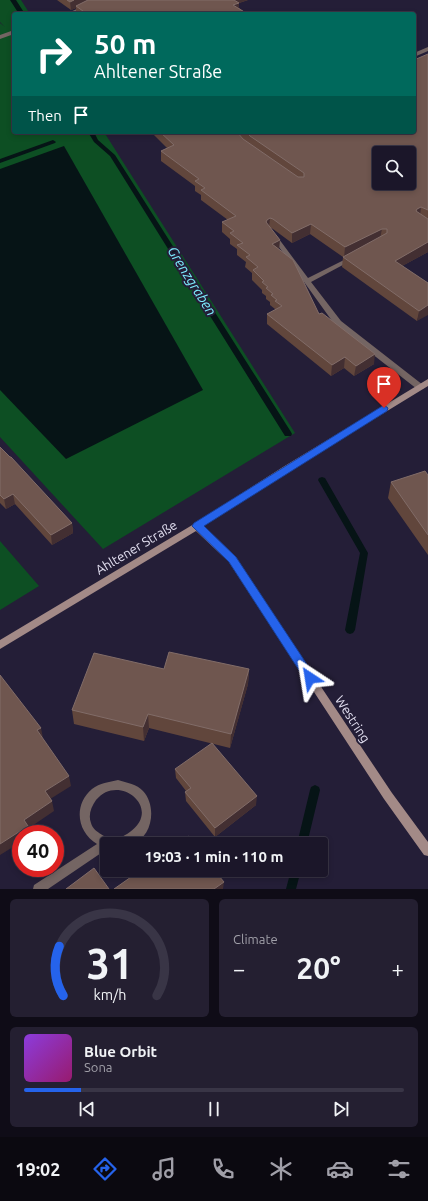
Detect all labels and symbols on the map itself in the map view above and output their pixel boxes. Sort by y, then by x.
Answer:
water label: Grenzgraben [164,243,220,319]
pin [367,367,401,408]
street label: Ahltener Straße [93,517,179,577]
position arrow [289,657,331,699]
street label: Westring [333,693,373,745]
speed limit sign: 40 [12,825,64,877]

